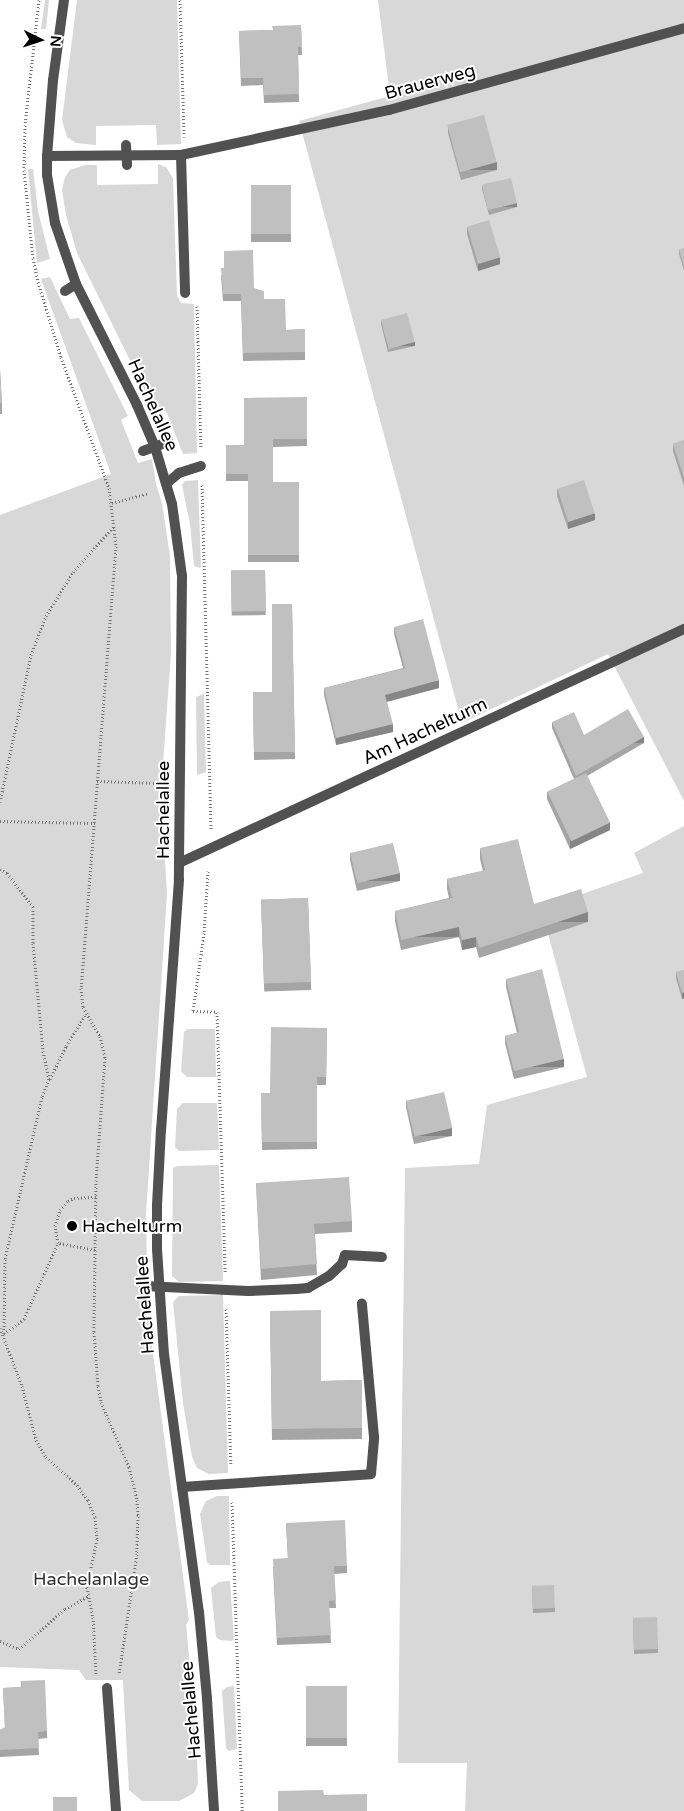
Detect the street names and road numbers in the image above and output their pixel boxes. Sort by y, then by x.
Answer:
street label: Brauerweg [382,60,478,104]
street label: Hachelallee [123,356,183,454]
street label: Am Hachelturm [359,693,491,769]
street label: Hachelallee [152,761,174,859]
street label: Hachelallee [131,1255,159,1355]
street label: Hachelallee [176,1660,206,1760]

